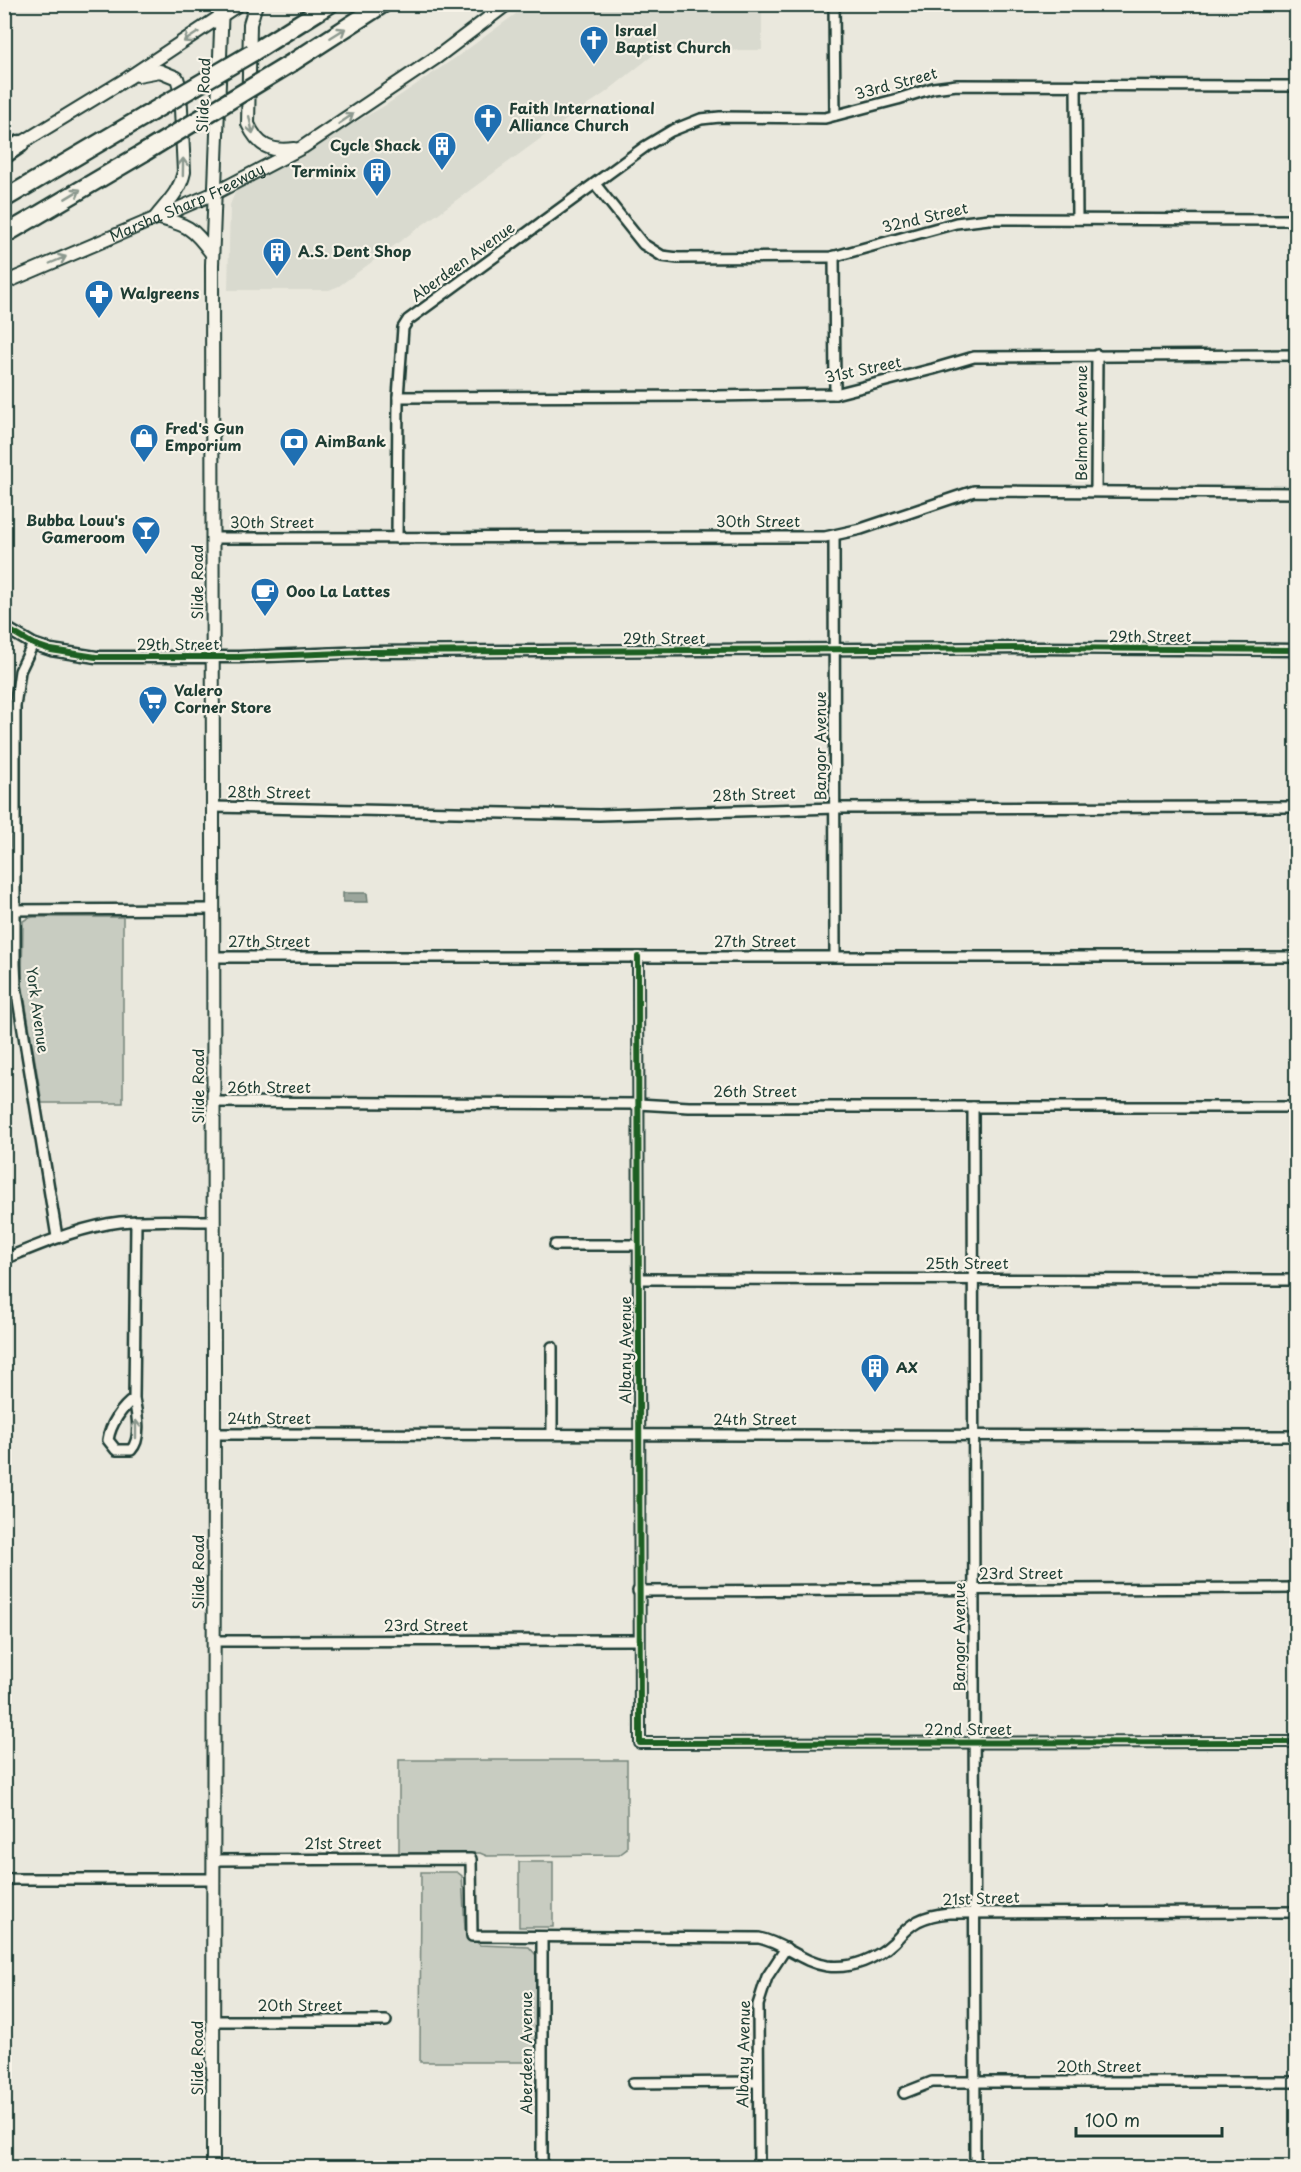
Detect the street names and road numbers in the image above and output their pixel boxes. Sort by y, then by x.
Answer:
street label: Slide Road [190,57,215,133]
street label: 33rd Street [852,60,940,105]
street label: Marsha Sharp Freeway [105,156,268,247]
street label: 32nd Street [879,195,970,238]
street label: Aberdeen Avenue [406,215,519,306]
street label: 31st Street [822,349,903,388]
street label: Belmont Avenue [1069,365,1092,481]
street label: 30th Street [716,509,800,532]
street label: 30th Street [230,510,314,533]
street label: Slide Road [185,544,208,620]
street label: 29th Street [1109,624,1191,647]
street label: 29th Street [623,626,705,649]
street label: 29th Street [137,632,219,655]
street label: Bangor Avenue [808,691,831,801]
street label: 28th Street [227,779,311,804]
street label: 28th Street [712,781,796,806]
street label: 27th Street [228,929,310,952]
street label: 27th Street [714,929,796,952]
street label: York Avenue [21,965,56,1054]
street label: Slide Road [186,1048,209,1124]
street label: 26th Street [227,1075,311,1098]
street label: 26th Street [713,1079,797,1102]
street label: 25th Street [925,1251,1009,1274]
street label: Albany Avenue [613,1296,636,1404]
street label: 24th Street [227,1406,311,1429]
street label: 24th Street [713,1407,797,1430]
street label: Slide Road [186,1534,209,1610]
street label: 23rd Street [979,1561,1063,1584]
street label: Bangor Avenue [947,1582,970,1692]
street label: 23rd Street [384,1613,468,1636]
street label: 22nd Street [924,1717,1012,1740]
street label: 21st Street [304,1831,382,1854]
street label: 21st Street [942,1885,1020,1910]
street label: Aberdeen Avenue [514,1991,537,2115]
street label: 20th Street [258,1993,342,2016]
street label: Albany Avenue [730,2000,755,2108]
street label: Slide Road [185,2020,208,2096]
street label: 20th Street [1057,2054,1141,2077]

